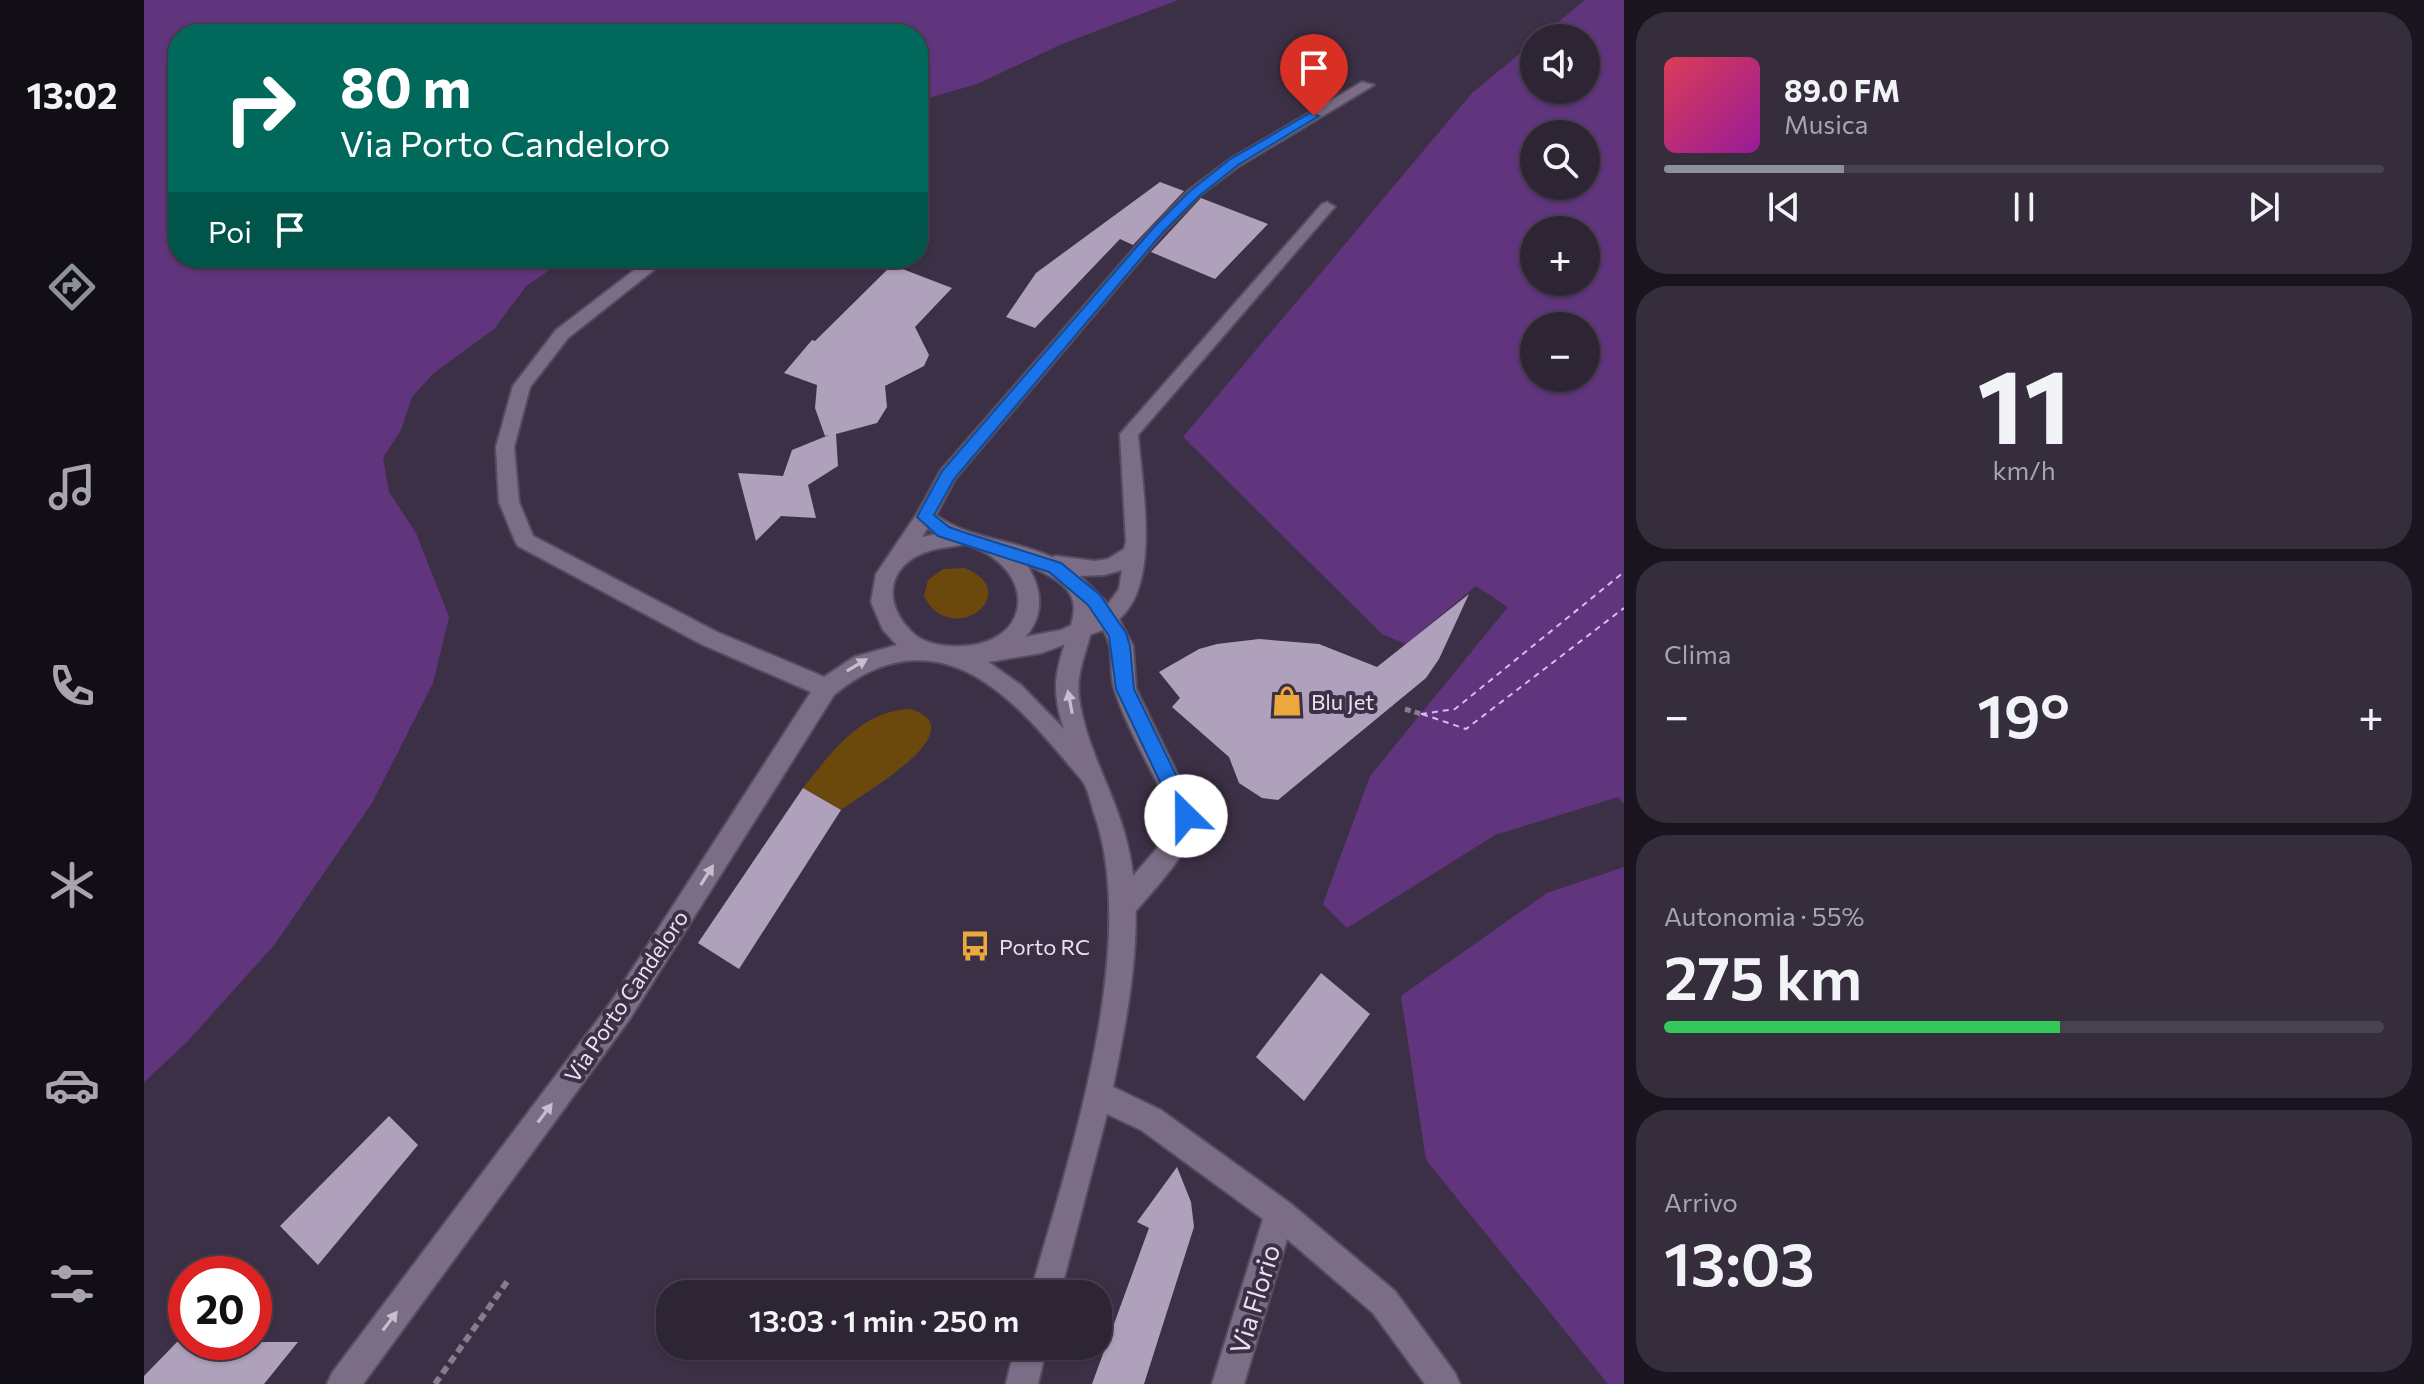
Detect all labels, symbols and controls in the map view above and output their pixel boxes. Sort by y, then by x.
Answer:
map controls [1520,24,1600,392]
button: sound [1520,24,1600,104]
pin [1280,34,1348,116]
icon: arrive [1292,46,1336,90]
text: 80 m [340,51,471,120]
icon: right [208,56,312,160]
text: 89.0 FM [1784,71,1900,108]
text: 13:02 [27,72,117,116]
text: Musica [1784,108,1868,139]
text: Via Porto Candeloro [340,120,670,164]
button: search [1520,120,1600,200]
icon: previous [1762,185,1806,229]
icon: pause [2002,185,2046,229]
icon: next [2242,185,2286,229]
icon: arrive [268,208,312,252]
text: Poi [208,212,252,249]
button: + [1520,216,1600,296]
icon: directions [44,259,100,315]
button: − [1520,312,1600,392]
text: 11 [1977,338,2071,465]
text: km/h [1992,454,2056,485]
icon: music [44,459,100,515]
text: Clima [1664,638,1731,669]
icon: phone [44,658,100,714]
one-way arrow [846,658,868,672]
text: 19° [1977,677,2070,750]
shop icon: Blu Jet [1270,684,1304,718]
text: − [1664,687,1689,741]
text: + [2358,687,2384,741]
place label: Blu Jet [1311,688,1374,715]
one-way arrow [1063,689,1075,714]
position arrow [1144,774,1228,858]
icon: climate [44,857,100,913]
one-way arrow [699,864,713,886]
text: Autonomia · 55% [1664,900,1864,931]
street label: Via Porto Candeloro [558,905,694,1087]
bus stop icon: Porto RC [958,929,992,963]
place label: Porto RC [999,933,1090,960]
text: 275 km [1664,939,1862,1012]
icon: car [44,1057,100,1113]
one-way arrow [537,1102,553,1124]
text: Arrivo [1664,1186,1738,1217]
text: 13:03 [1664,1225,1815,1298]
street label: Via Florio [1223,1241,1285,1357]
icon: filters [44,1256,100,1312]
speed limit sign: 20 [168,1256,272,1360]
text: 13:03 · 1 min · 250 m [749,1301,1019,1338]
one-way arrow [381,1311,397,1332]

